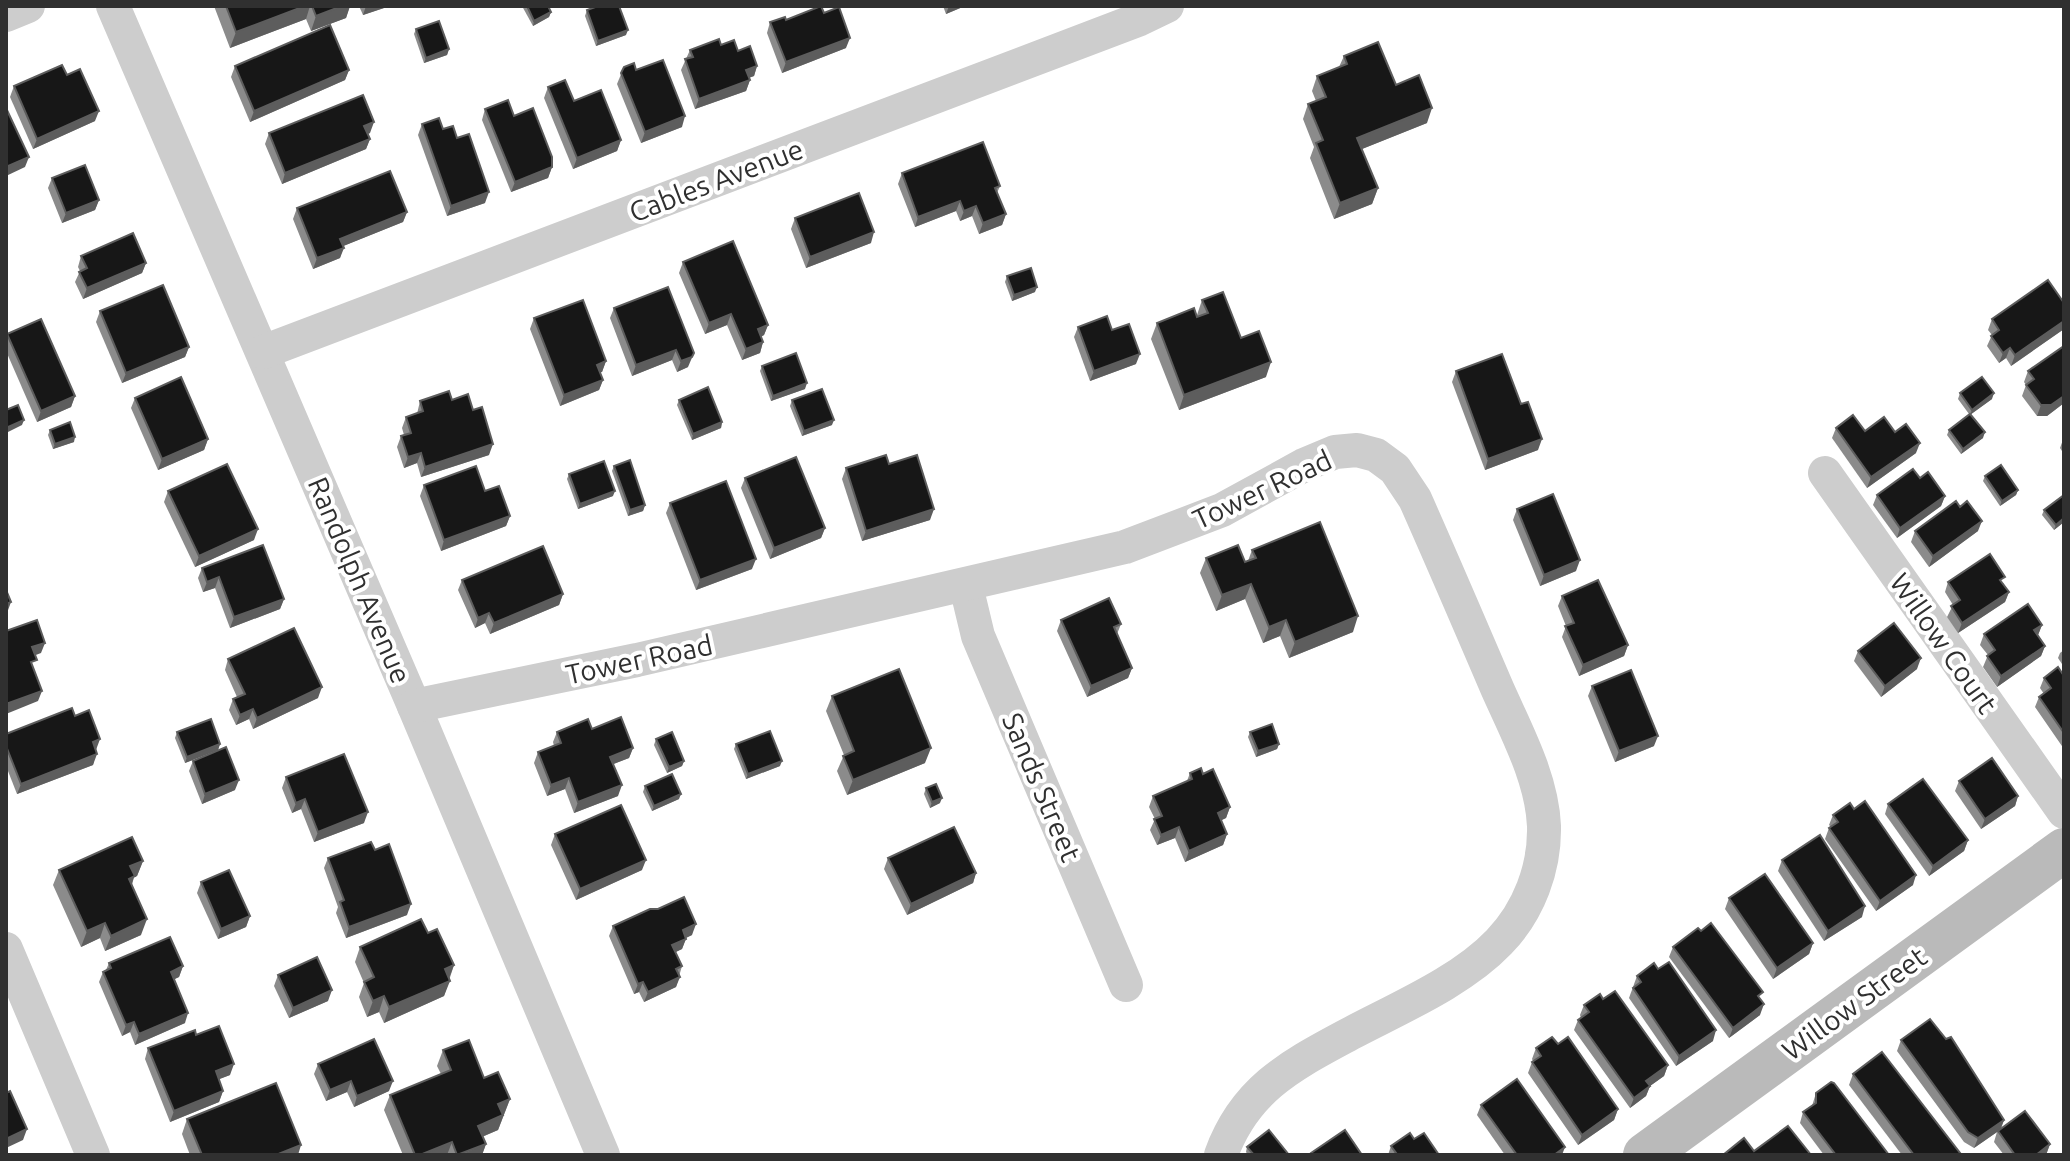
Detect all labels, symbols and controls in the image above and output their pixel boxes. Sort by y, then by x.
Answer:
street label: Cables Avenue [625,133,807,227]
street label: Tower Road [1188,443,1336,535]
street label: Randolph Avenue [303,472,417,688]
street label: Willow Court [1884,567,2004,719]
street label: Tower Road [563,628,715,690]
street label: Sands Street [997,708,1087,866]
street label: Willow Street [1776,940,1932,1066]

